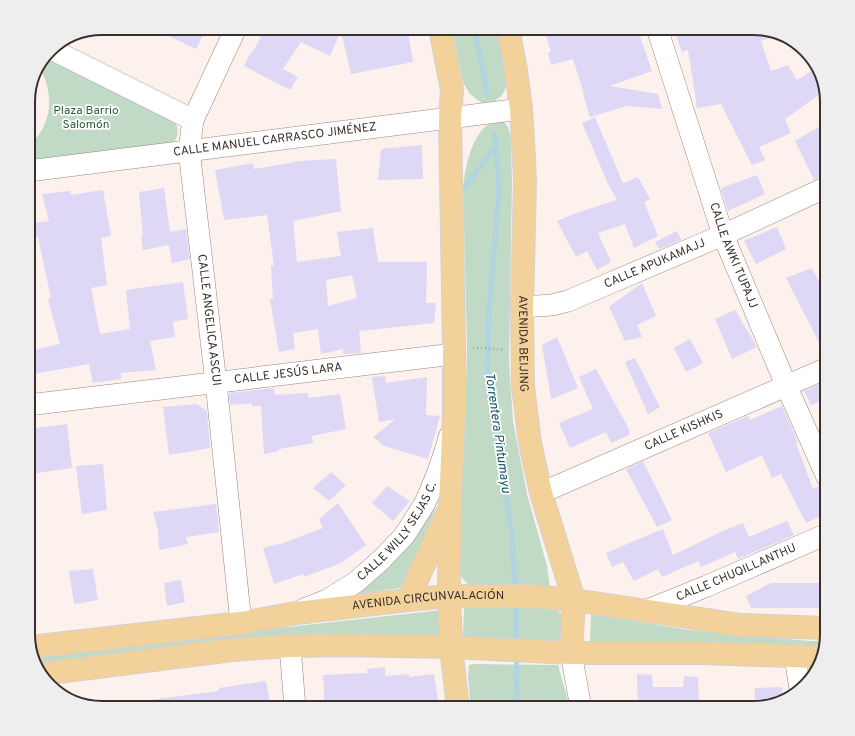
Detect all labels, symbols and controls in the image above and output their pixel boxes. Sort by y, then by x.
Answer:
park label: Plaza Barrio Salomón [53,103,119,133]
street label: CALLE MANUEL CARRASCO JIMÉNEZ [172,119,378,161]
street label: CALLE AWKI TUPAJJ [705,201,761,311]
street label: CALLE APUKAMAJJ [602,235,708,293]
street label: CALLE ANGELICA ASCUI [193,253,224,387]
street label: AVENIDA BEIJING [514,295,532,393]
street label: CALLE JESÚS LARA [233,359,343,388]
water label: Torrentera Pintumayu [481,372,514,495]
street label: CALLE KISHKIS [642,406,726,455]
street label: CALLE WILLY SEJAS C. [354,479,441,585]
street label: CALLE CHUQILLANTHU [674,540,799,606]
street label: AVENIDA CIRCUNVALACIÓN [351,588,504,614]

